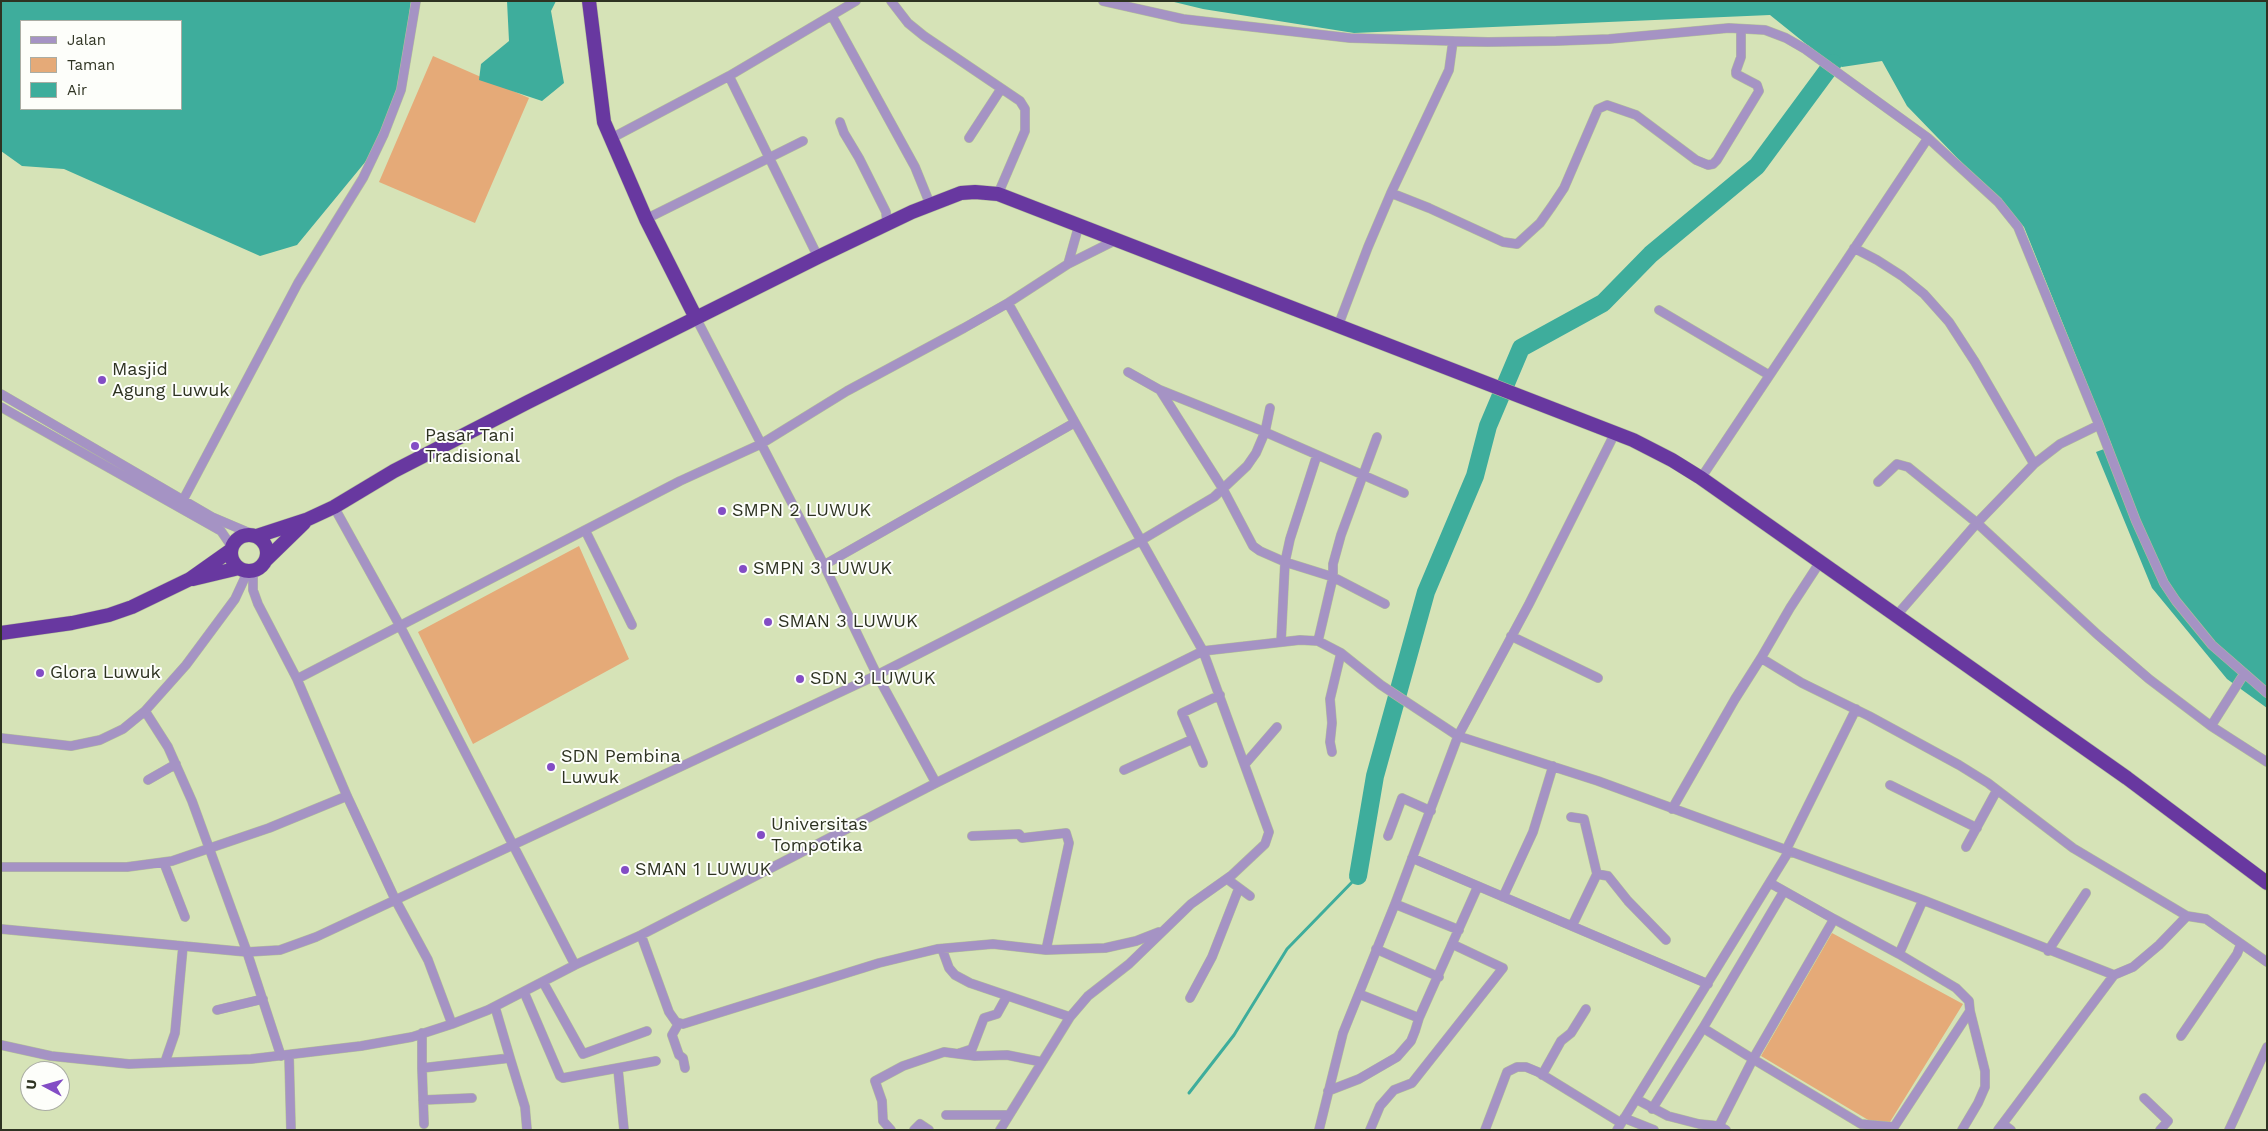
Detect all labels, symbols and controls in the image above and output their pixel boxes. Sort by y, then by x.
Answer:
legend [20,20,182,110]
text: Jalan [67,31,106,49]
text: Taman [67,56,115,74]
text: Air [67,81,87,99]
place label: Masjid Agung Luwuk [112,359,229,402]
marker: Masjid Agung Luwuk [96,374,108,386]
place label: Pasar Tani Tradisional [425,425,520,468]
marker: Pasar Tani Tradisional [409,440,421,452]
place label: SMPN 2 LUWUK [732,500,871,522]
marker: SMPN 2 LUWUK [716,505,728,517]
place label: SMPN 3 LUWUK [753,558,892,580]
marker: SMPN 3 LUWUK [737,563,749,575]
place label: SMAN 3 LUWUK [778,611,918,633]
marker: SMAN 3 LUWUK [762,616,774,628]
place label: Glora Luwuk [50,662,161,684]
marker: Glora Luwuk [34,667,46,679]
place label: SDN 3 LUWUK [810,668,936,690]
marker: SDN 3 LUWUK [794,673,806,685]
place label: SDN Pembina Luwuk [561,746,681,789]
marker: SDN Pembina Luwuk [545,761,557,773]
place label: Universitas Tompotika [771,814,868,856]
marker: Universitas Tompotika [755,829,767,841]
place label: SMAN 1 LUWUK [635,859,771,881]
marker: SMAN 1 LUWUK [619,864,631,876]
north arrow [20,1061,70,1111]
text: U [23,1079,40,1090]

